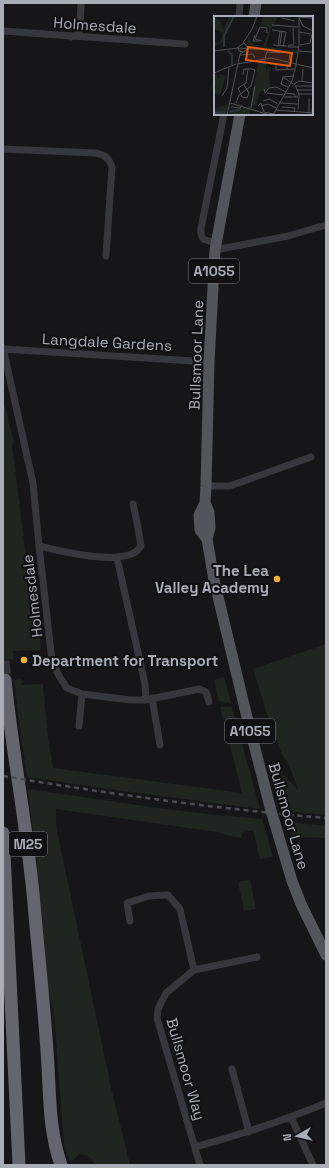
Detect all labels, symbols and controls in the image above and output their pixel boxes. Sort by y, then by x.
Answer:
street label: Holmesdale [53,13,137,37]
inset map [214,16,313,115]
road number: A1055 [189,259,239,283]
street label: Bullsmoor Lane [185,299,207,410]
street label: Langdale Gardens [42,329,172,355]
street label: Holmesdale [17,553,47,639]
place label: The Lea Valley Academy [155,561,269,597]
marker: The Lea Valley Academy [272,574,282,584]
place label: Department for Transport [32,651,219,670]
marker: Department for Transport [19,655,29,665]
road number: A1055 [225,719,275,743]
street label: Bullsmoor Lane [265,760,313,872]
road number: M25 [9,832,47,856]
street label: Bullsmoor Way [162,1016,210,1122]
north arrow [277,1116,317,1156]
text: N [280,1133,295,1142]

